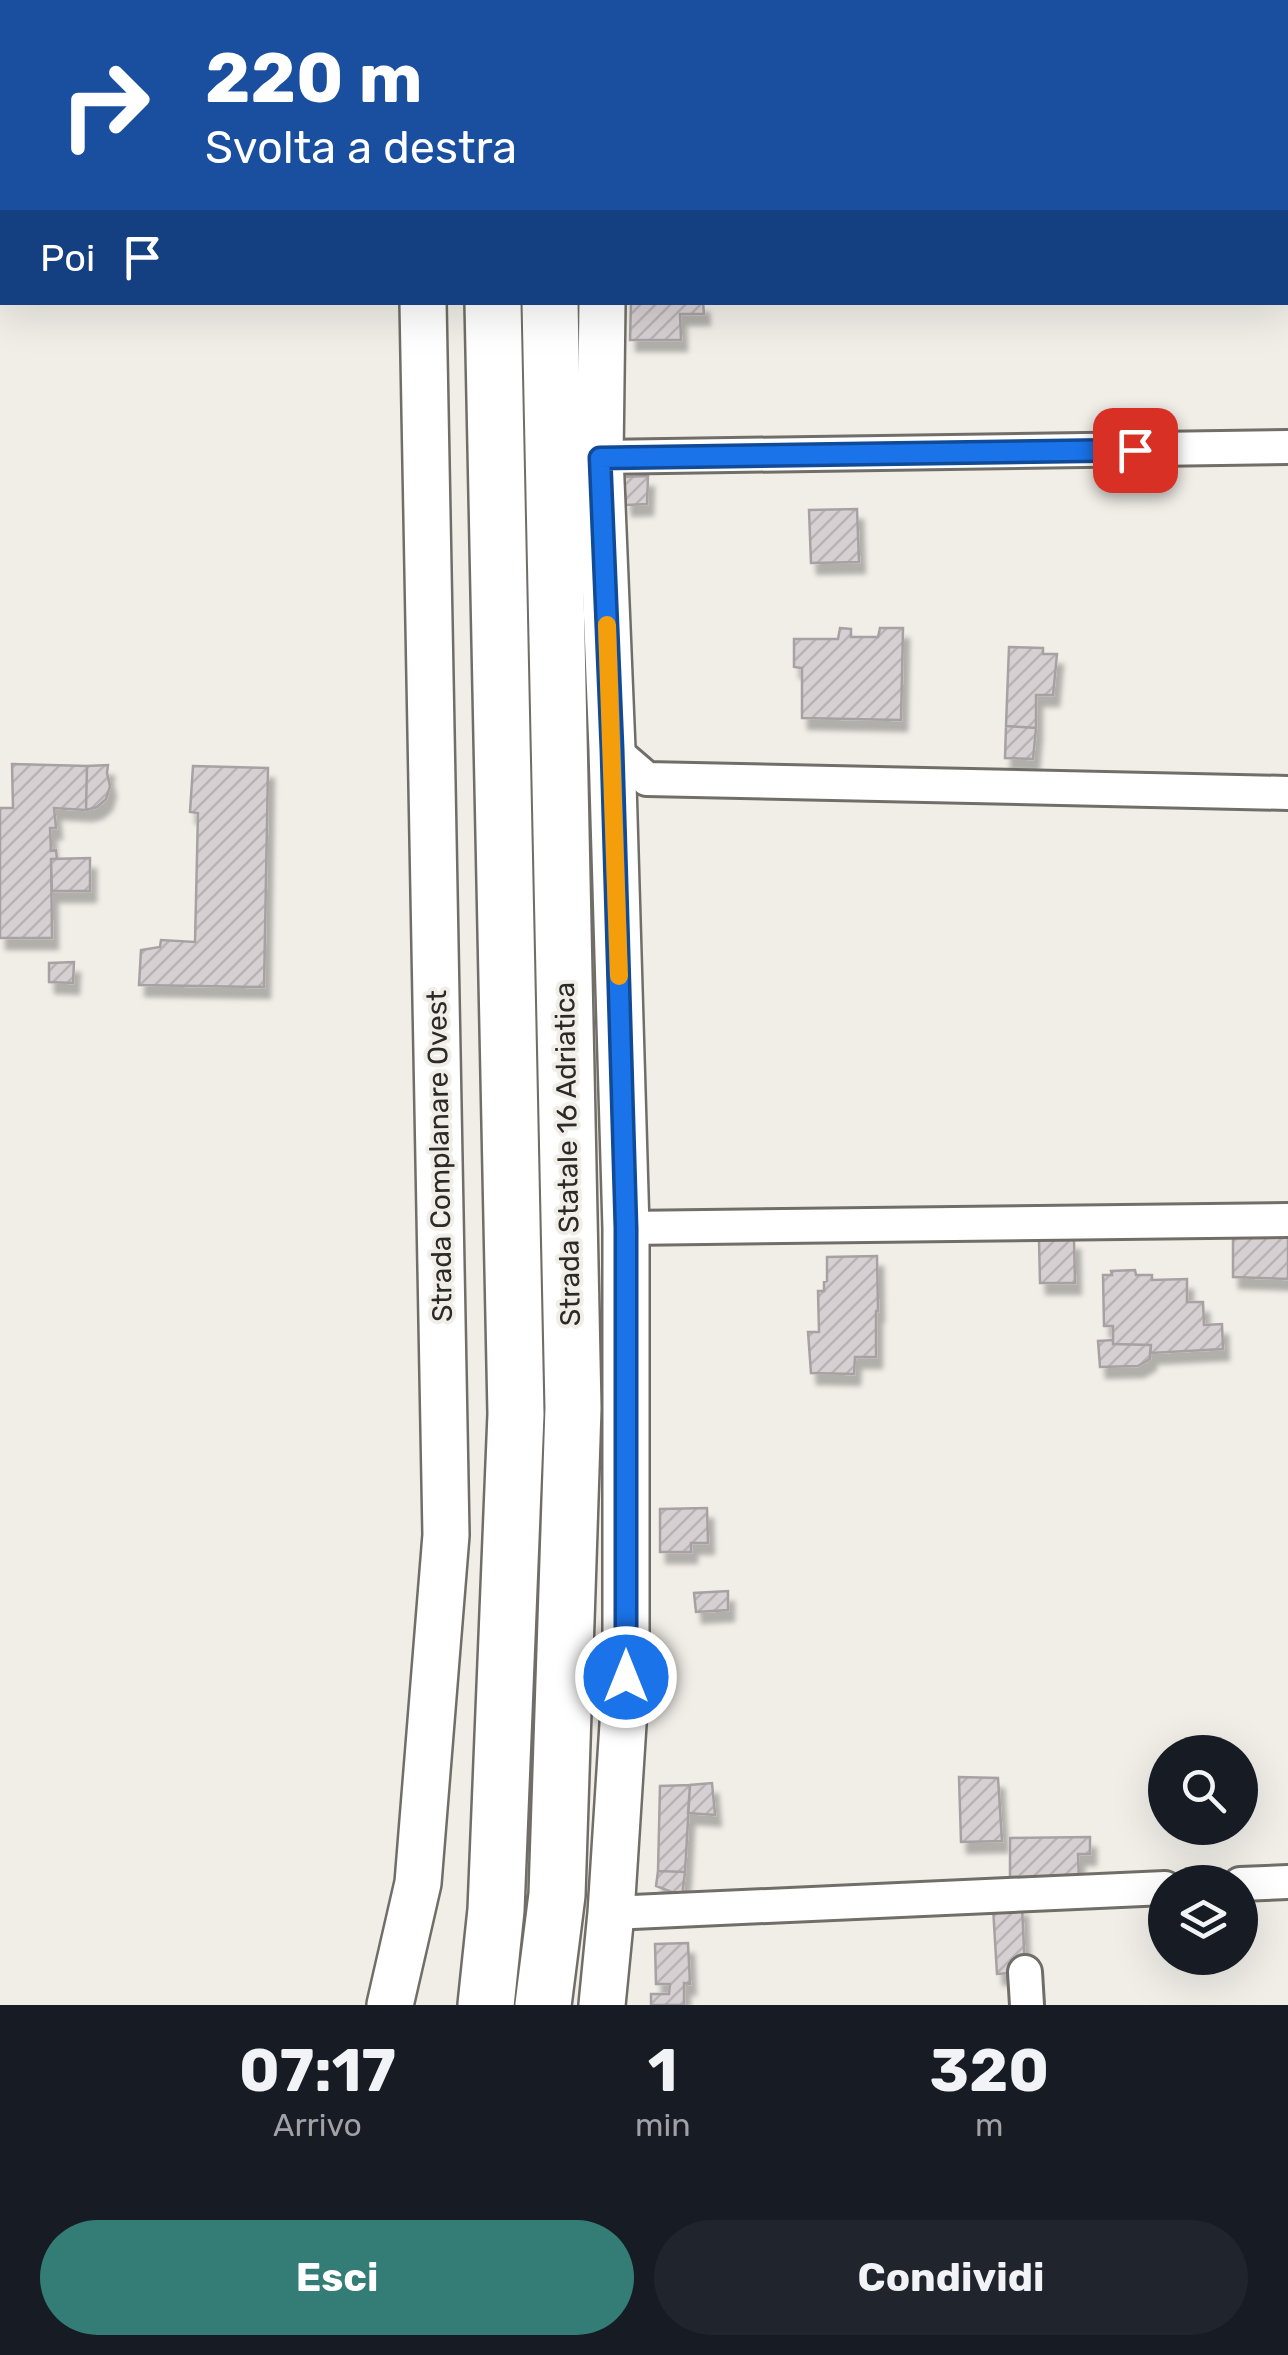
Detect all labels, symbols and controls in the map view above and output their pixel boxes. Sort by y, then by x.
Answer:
text: 220 m [205,37,423,120]
icon: right [40,40,170,170]
text: Svolta a destra [205,121,517,174]
icon: arrive [115,230,170,285]
text: Poi [40,235,95,281]
pin [1093,408,1178,493]
icon: arrive [1108,423,1163,478]
street label: Strada Statale 16 Adriatica [548,982,587,1326]
street label: Strada Complanare Ovest [420,990,459,1322]
position arrow [574,1625,678,1729]
map controls [1148,1735,1258,1975]
button: search [1148,1735,1258,1845]
button: layers [1148,1865,1258,1975]
text: 07:17 [239,2035,396,2106]
text: 1 [648,2035,678,2106]
text: 320 [930,2035,1049,2106]
text: Arrivo [273,2106,362,2144]
text: min [635,2106,691,2144]
text: m [975,2106,1003,2144]
button: Esci [40,2220,634,2335]
button: Condividi [654,2220,1248,2335]

